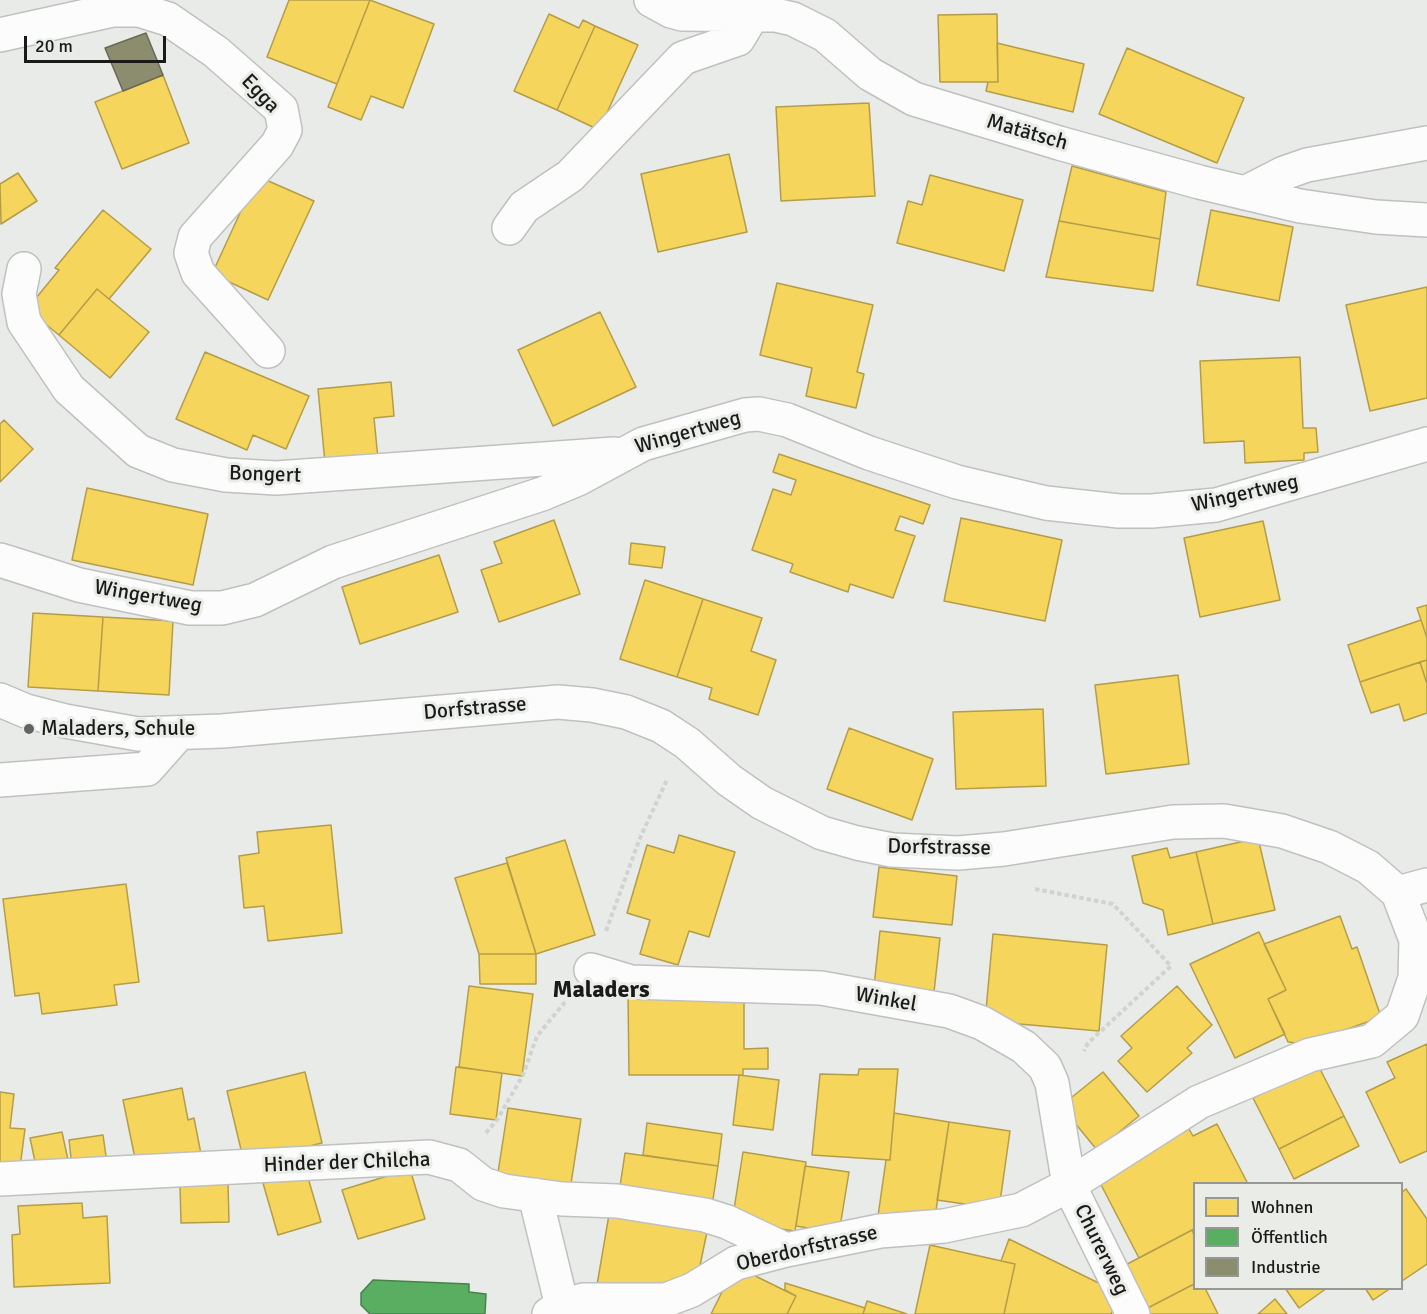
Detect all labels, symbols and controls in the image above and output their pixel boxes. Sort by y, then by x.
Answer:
scale bar [27,24,170,62]
text: 20 m [35,35,73,57]
street label: Egga [235,69,285,119]
street label: Matätsch [984,109,1070,157]
street label: Wingertweg [632,406,744,460]
street label: Bongert [228,461,302,489]
street label: Wingertweg [1189,469,1301,519]
street label: Wingertweg [92,575,204,619]
street label: Dorfstrasse [422,692,528,726]
place label: Maladers, Schule [41,716,195,742]
marker: Maladers, Schule [22,722,36,736]
street label: Dorfstrasse [887,834,991,862]
district label: Maladers [552,977,650,1005]
street label: Winkel [853,982,919,1018]
street label: Hinder der Chilcha [263,1147,431,1179]
legend [1193,1182,1403,1290]
text: Wohnen [1251,1196,1313,1218]
street label: Churerweg [1068,1200,1134,1300]
street label: Oberdorfstrasse [734,1221,880,1277]
text: Öffentlich [1251,1226,1328,1248]
text: Industrie [1251,1256,1321,1278]

